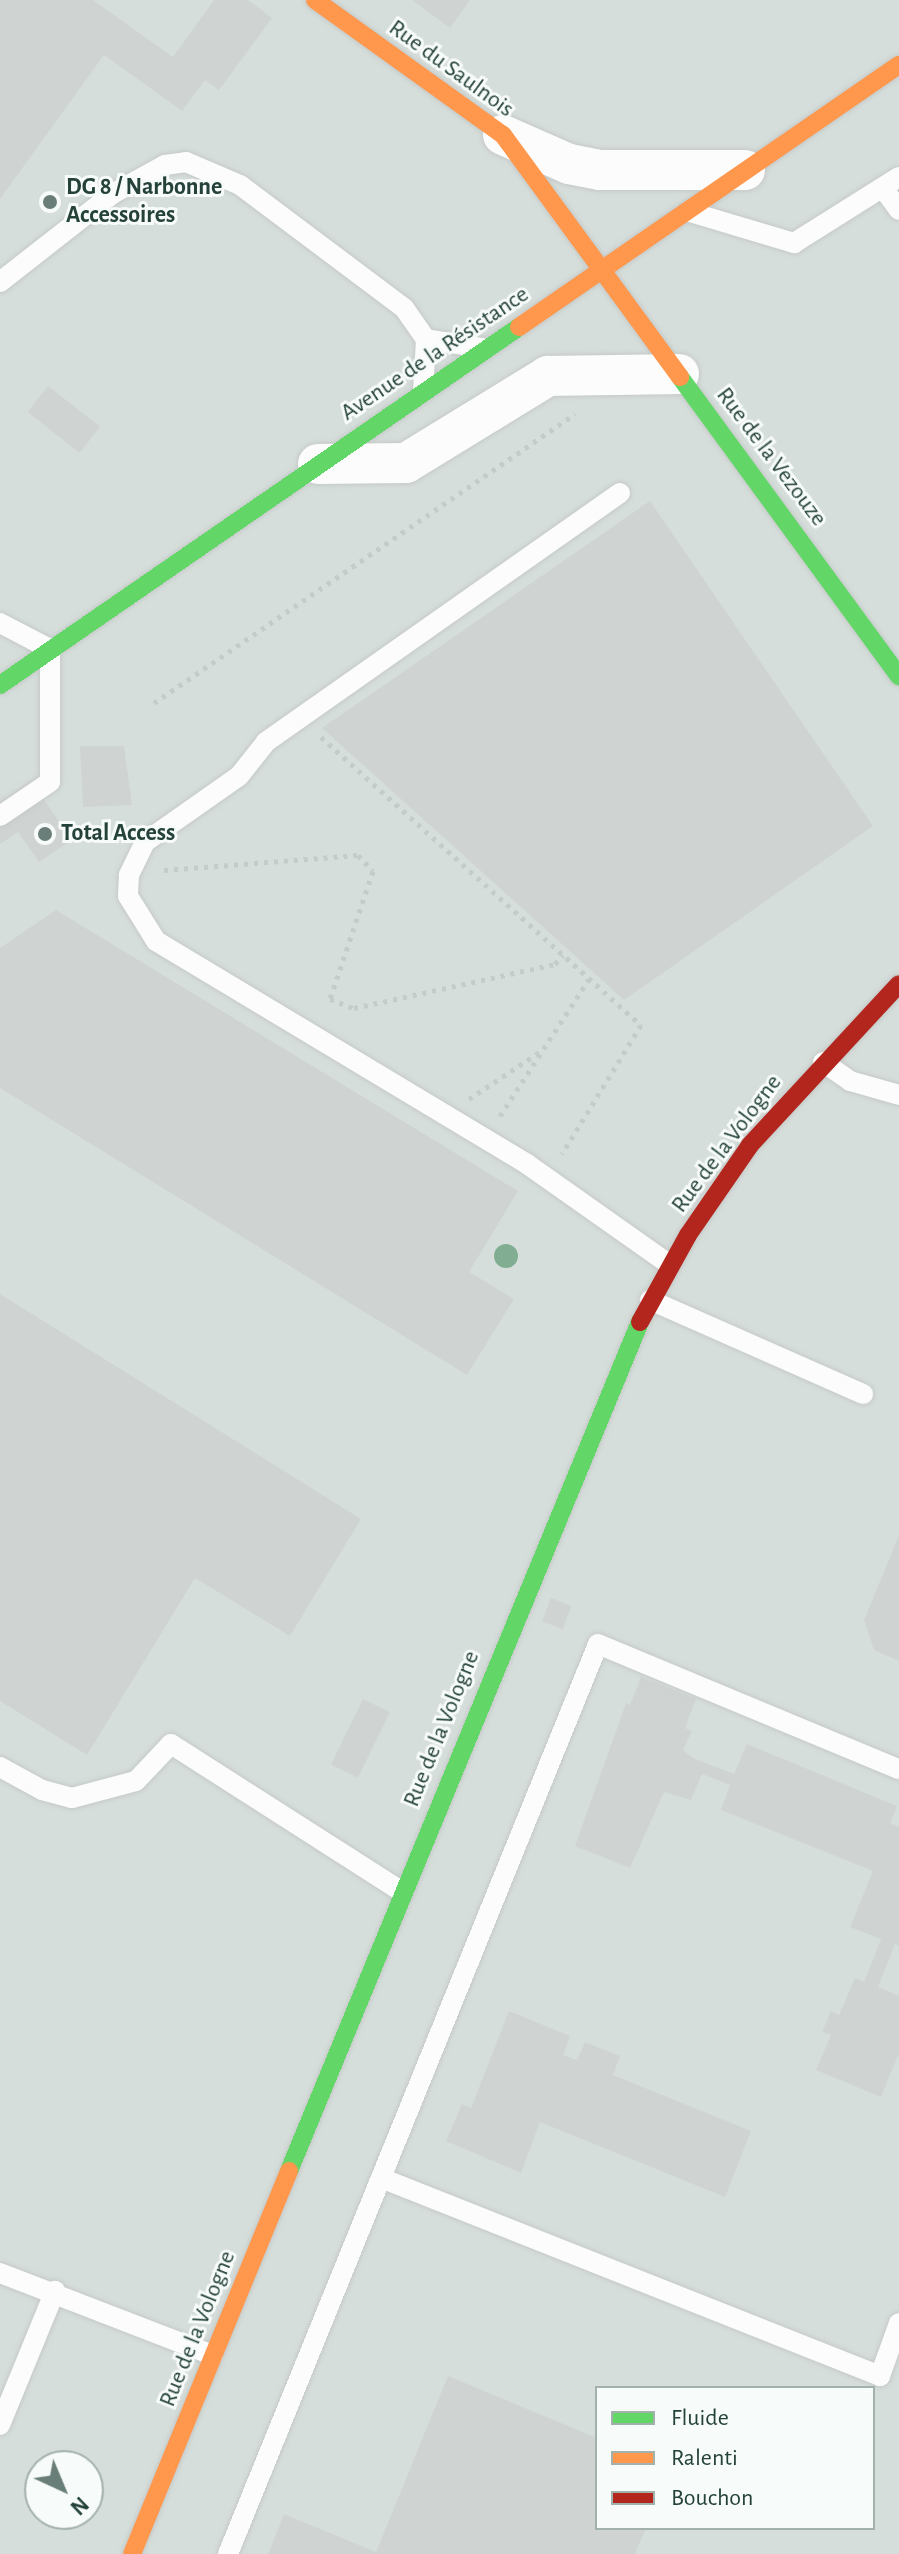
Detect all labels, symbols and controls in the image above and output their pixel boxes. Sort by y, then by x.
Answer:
street label: Rue du Saulnois [383,14,519,124]
place label: DG 8 / Narbonne Accessoires [66,174,222,230]
marker: DG 8 / Narbonne Accessoires [41,193,59,211]
street label: Avenue de la Résistance [335,280,535,428]
street label: Rue de la Vezouze [709,382,833,532]
place label: Total Access [61,820,175,848]
marker: Total Access [36,825,54,843]
street label: Rue de la Vologne [666,1069,788,1219]
street label: Rue de la Vologne [398,1647,486,1811]
street label: Rue de la Vologne [154,2247,242,2411]
legend [595,2386,875,2530]
text: Fluide [671,2406,729,2430]
text: Ralenti [671,2446,738,2470]
north arrow [24,2450,104,2530]
text: Bouchon [671,2486,753,2510]
text: N [66,2493,92,2519]

